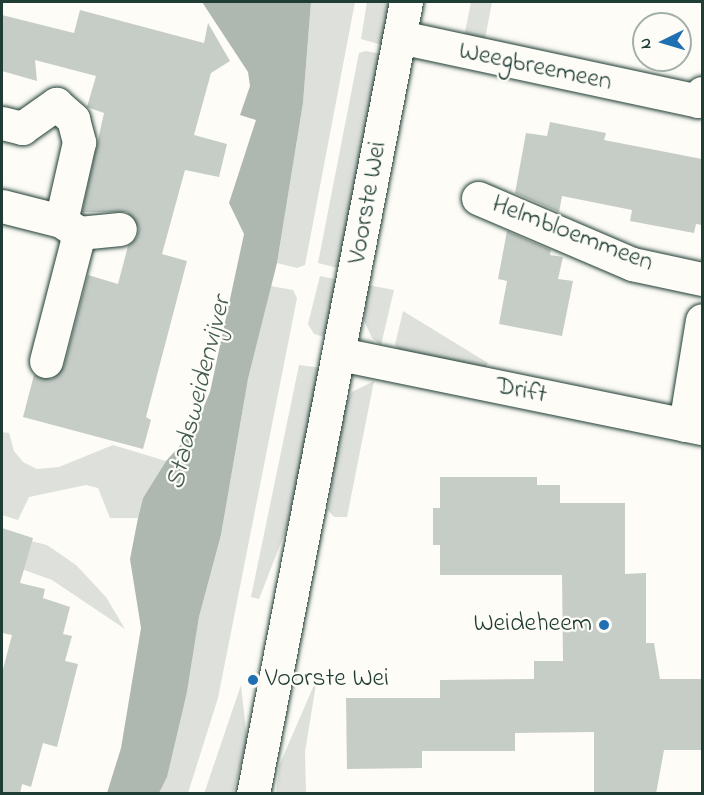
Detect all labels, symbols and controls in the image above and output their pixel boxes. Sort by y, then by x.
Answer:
north arrow [632,12,692,72]
street label: Weegbreemeen [456,37,614,99]
text: N [634,37,658,50]
street label: Voorste Wei [343,139,395,267]
street label: Helmbloemmeen [487,190,657,280]
water label: Stadsweidenvijver [159,293,239,493]
street label: Drift [493,372,549,412]
place label: Weideheem [473,609,592,641]
marker: Weideheem [597,618,611,632]
place label: Voorste Wei [265,664,389,696]
marker: Voorste Wei [246,673,260,687]

